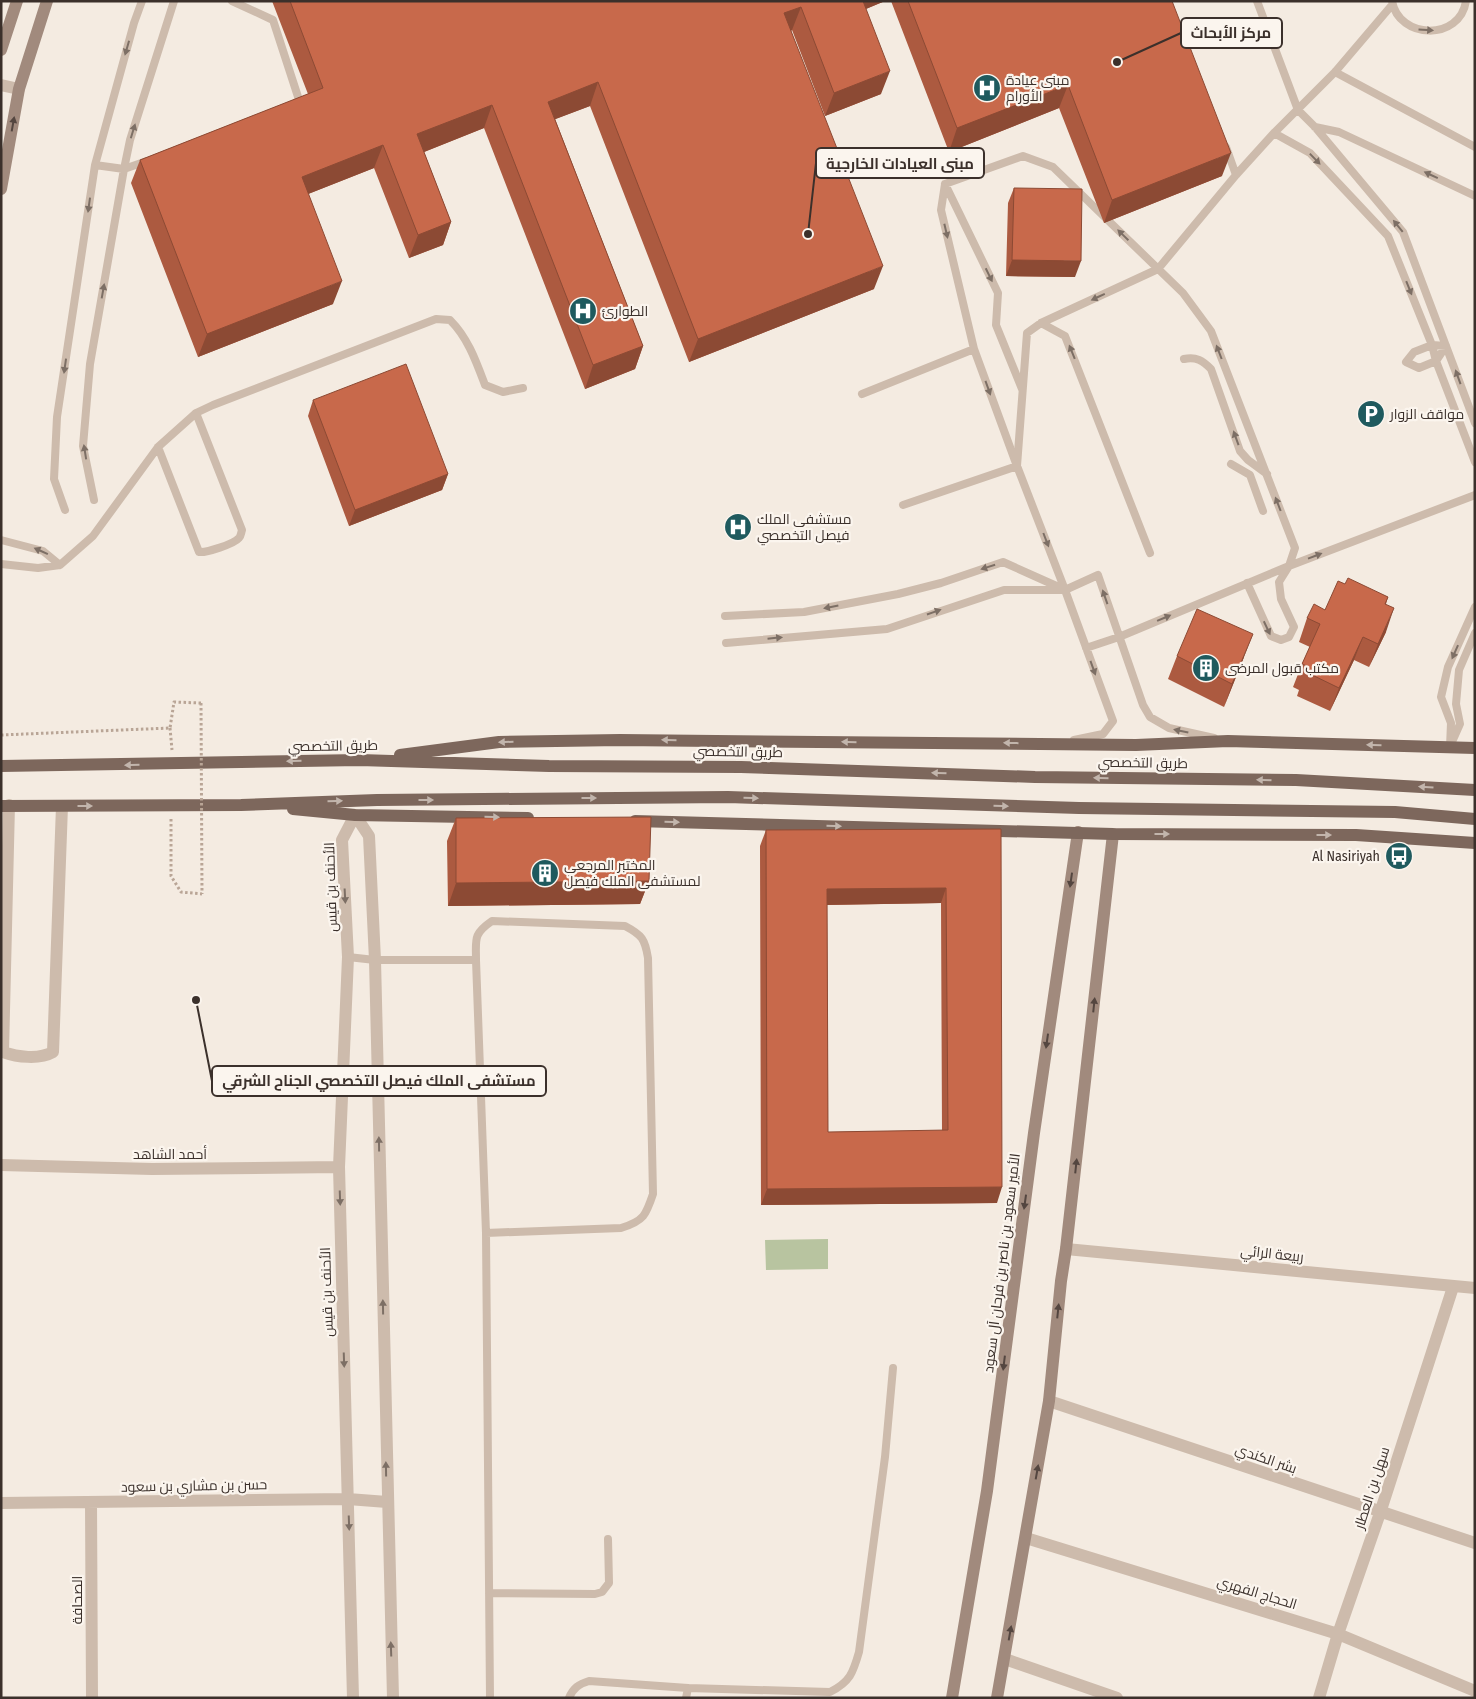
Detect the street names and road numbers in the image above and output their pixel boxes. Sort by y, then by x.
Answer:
street label: طريق التخصصي [288,737,378,757]
street label: طريق التخصصي [693,743,783,763]
street label: طريق التخصصي [1098,754,1188,774]
street label: الأحنف بن قيس [321,842,341,932]
street label: أحمد الشاهد [133,1145,207,1163]
street label: الأمير سعود بن ناصر بن فرحان آل سعود [980,1152,1024,1374]
street label: ربيعة الرائي [1239,1242,1304,1269]
street label: الأحنف بن قيس [317,1247,337,1337]
street label: بشر الكندي [1232,1441,1299,1480]
street label: سهل بن العطار [1350,1445,1393,1532]
street label: حسن بن مشاري بن سعود [121,1476,267,1499]
street label: الحجاج الفهري [1214,1573,1299,1616]
street label: الصحافة [69,1576,86,1624]

